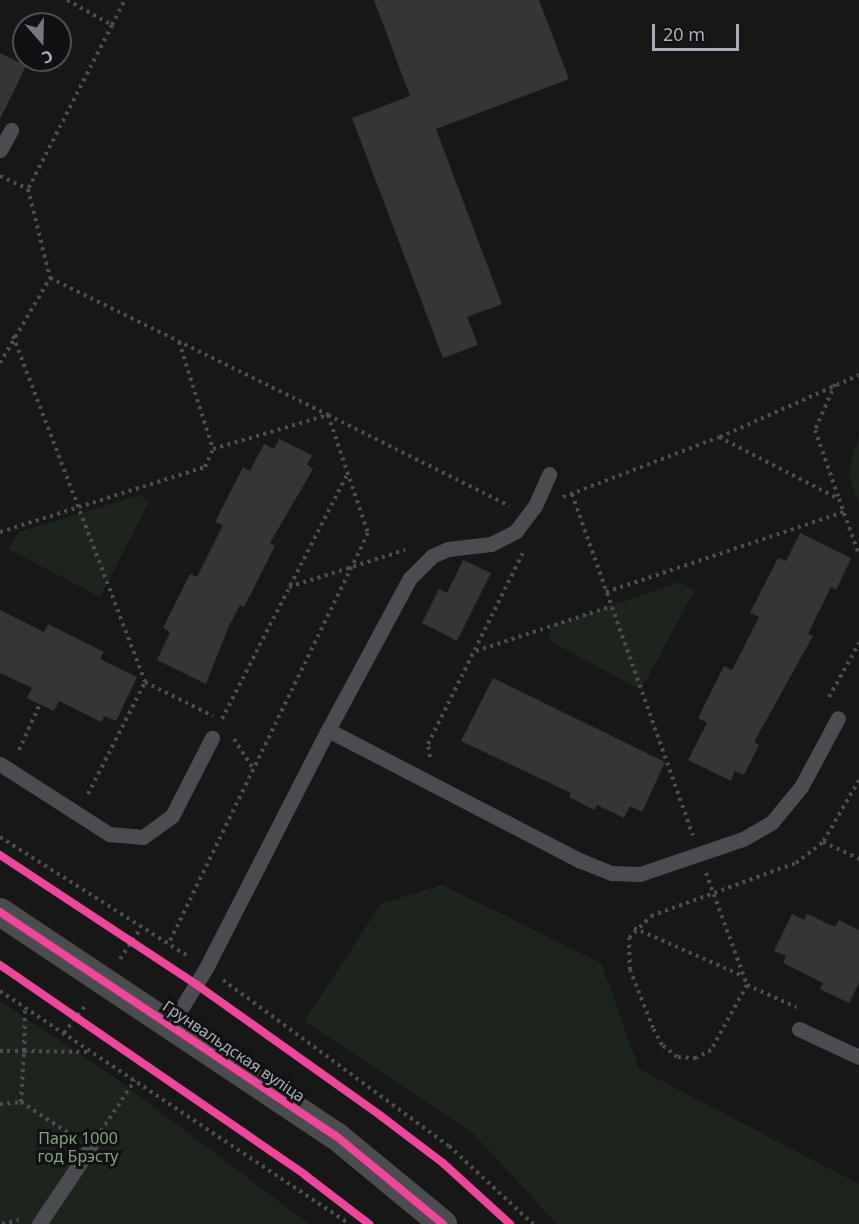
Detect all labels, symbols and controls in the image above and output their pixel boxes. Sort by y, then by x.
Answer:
north arrow [12,12,72,72]
scale bar [655,12,742,50]
text: 20 m [663,22,705,46]
text: С [39,45,56,69]
street label: Грунвальдская вуліца [159,996,309,1106]
park label: Парк 1000 год Брэсту [38,1128,118,1166]

